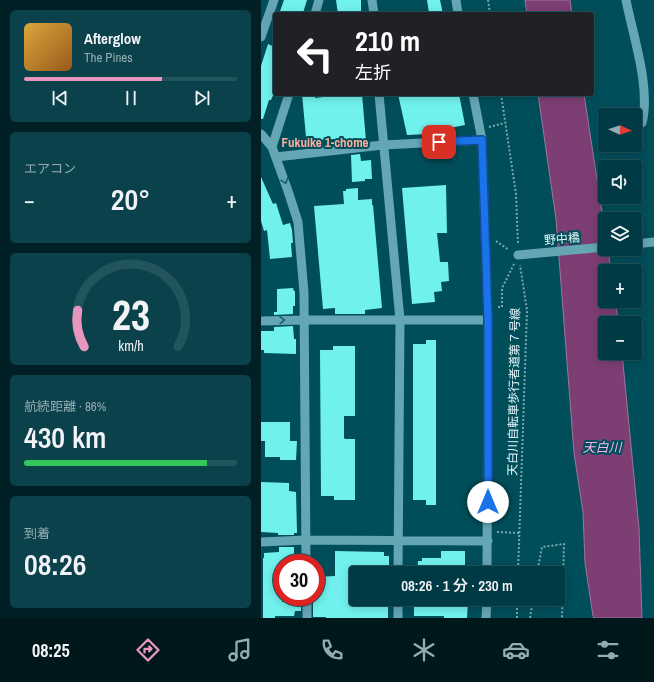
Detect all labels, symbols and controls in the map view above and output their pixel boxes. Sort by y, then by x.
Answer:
text: 210 m [355,22,420,60]
text: Afterglow [84,28,141,49]
icon: left [289,28,341,80]
text: The Pines [84,49,133,66]
text: 左折 [355,60,391,85]
icon: previous [49,87,71,109]
icon: pause [120,87,142,109]
icon: next [191,87,213,109]
north arrow [598,108,642,152]
map controls [598,108,642,360]
pin [422,125,456,159]
icon: arrive [428,131,450,153]
district label: Fukuike 1-chome [281,134,369,151]
text: エアコン [24,160,76,177]
button: sound [598,160,642,204]
one-way arrow [280,177,288,184]
text: 20° [111,179,150,219]
text: − [24,185,35,215]
text: + [226,185,237,215]
button: layers [598,212,642,256]
street label: 野中橋 [543,229,581,249]
button: + [598,264,642,308]
text: 23 [112,287,149,343]
street label: 天白川自転車歩行者道第７号線 [505,308,523,476]
one-way arrow [279,316,285,325]
button: − [598,316,642,360]
text: km/h [118,336,143,355]
text: 航続距離 · 86% [24,398,106,415]
text: 430 km [24,417,106,457]
water label: 天白川 [582,439,623,456]
position arrow [467,481,509,523]
text: 到着 [24,525,50,542]
text: 08:26 [24,544,86,584]
speed limit sign: 30 [273,554,325,606]
text: 08:26 · 1 分 · 230 m [401,575,513,596]
icon: directions [134,636,162,664]
icon: music [226,636,254,664]
icon: phone [318,636,346,664]
icon: climate [410,636,438,664]
icon: car [502,636,530,664]
icon: filters [594,636,622,664]
text: 08:25 [32,638,70,663]

